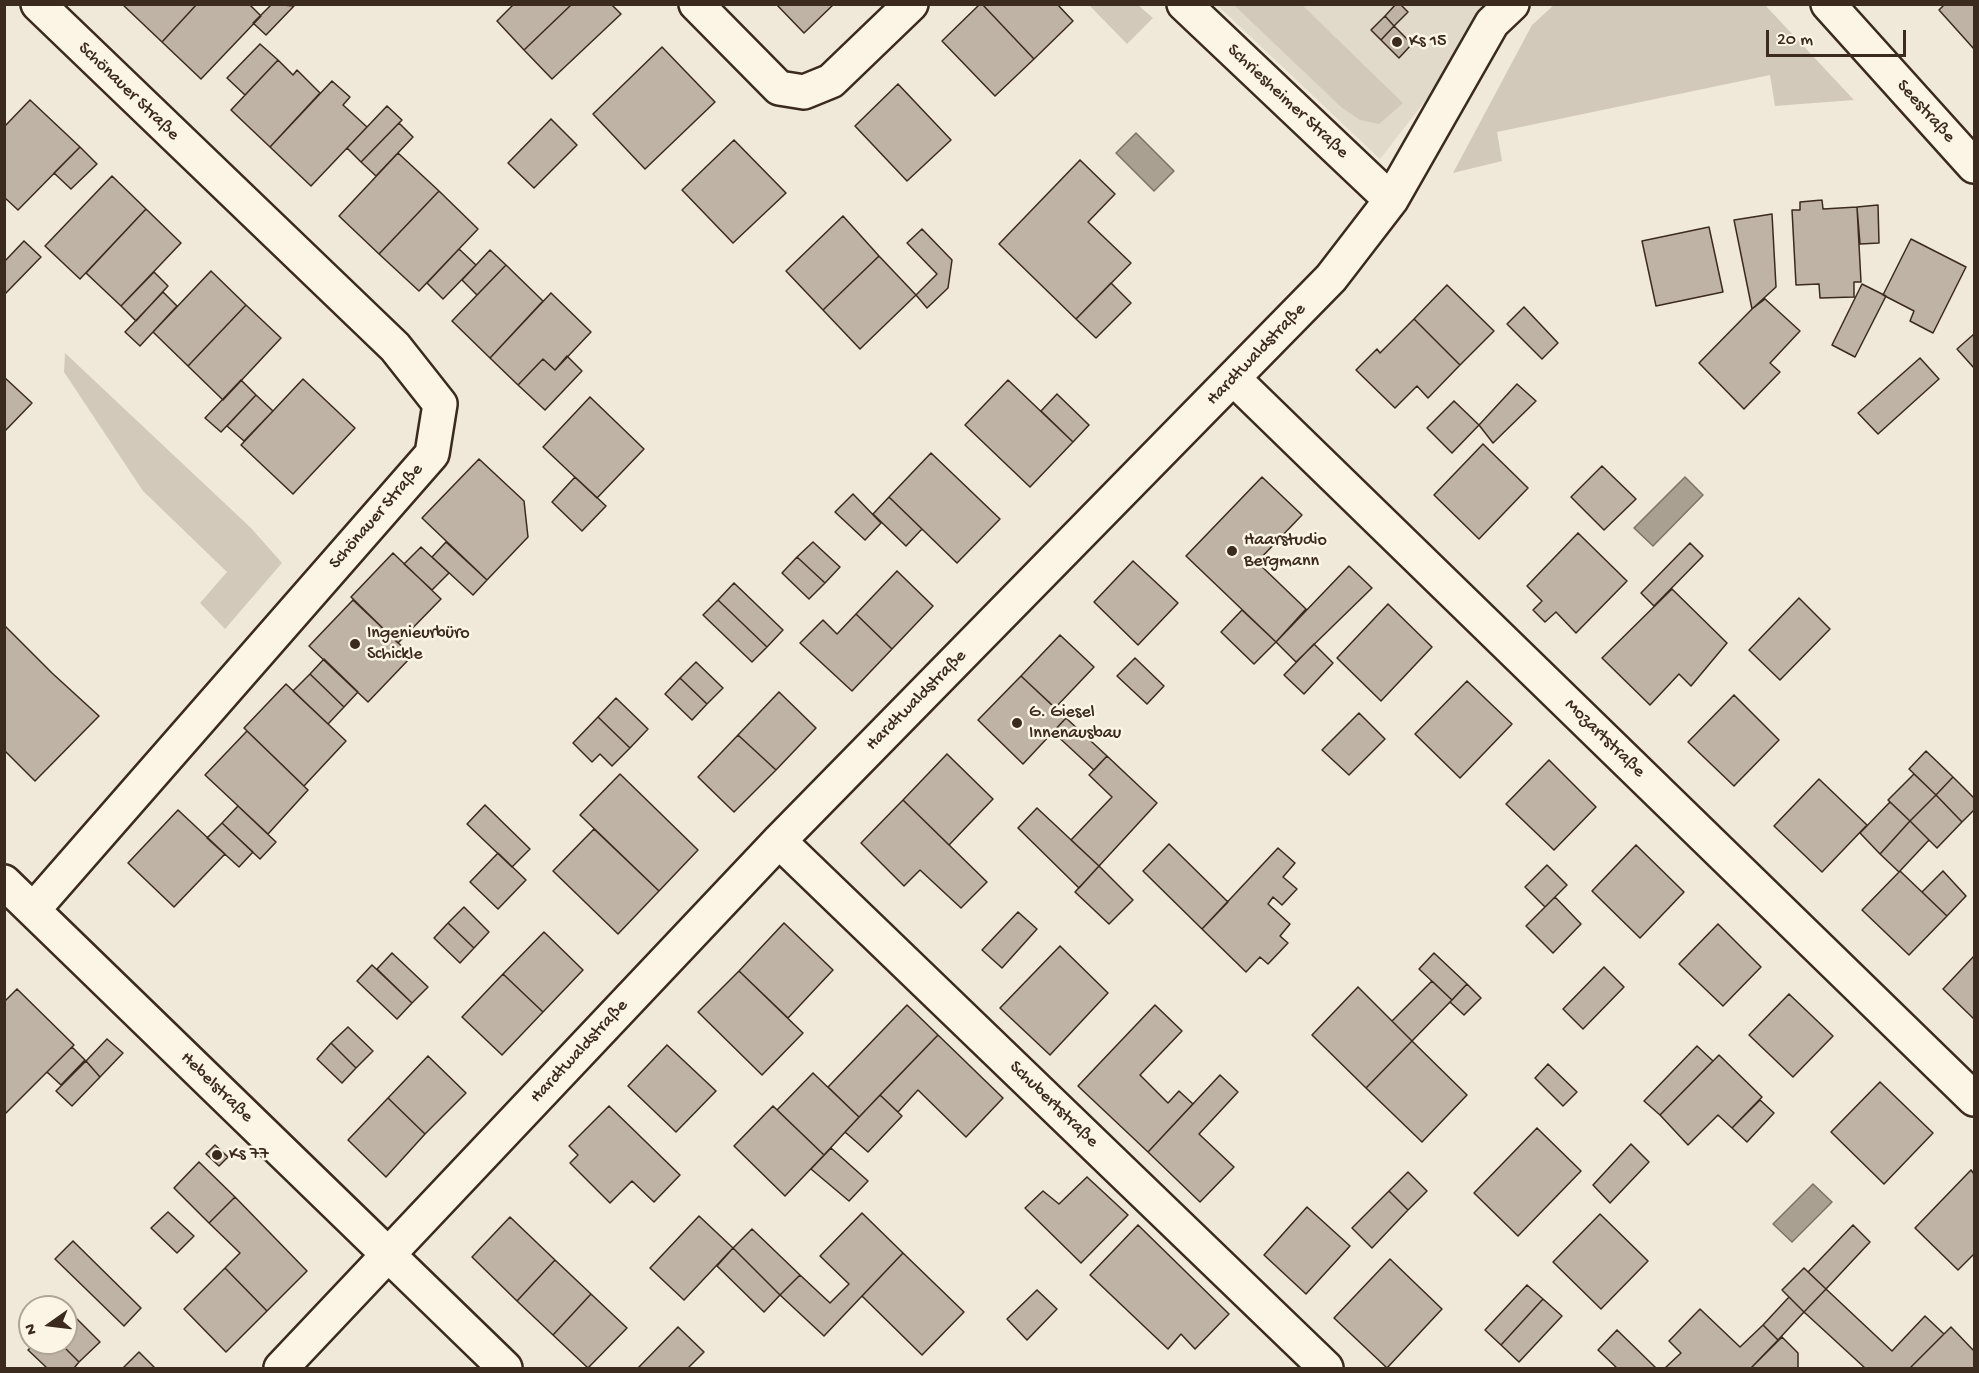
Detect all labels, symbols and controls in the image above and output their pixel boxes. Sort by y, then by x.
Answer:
scale bar [1769,18,1908,56]
text: 20 m [1777,30,1813,51]
place label: Ks 15 [1409,31,1447,53]
marker: Ks 15 [1390,35,1404,49]
street label: Schönauer Straße [73,38,183,146]
street label: Schriesheimer Straße [1222,40,1352,164]
street label: Seestraße [1891,76,1959,148]
street label: Hardtwaldstraße [1203,299,1311,411]
street label: Schönauer Straße [325,460,429,574]
place label: Haarstudio Bergmann [1244,530,1327,572]
marker: Haarstudio Bergmann [1225,544,1239,558]
place label: Ingenieurbüro Schickle [367,623,470,666]
marker: Ingenieurbüro Schickle [348,637,362,651]
street label: Hardtwaldstraße [862,646,972,756]
street label: Mozartstraße [1559,695,1649,783]
place label: G. Giesel Innenausbau [1029,702,1121,744]
marker: G. Giesel Innenausbau [1010,716,1024,730]
street label: Hardtwaldstraße [527,996,633,1108]
street label: Hebelstraße [175,1048,257,1128]
street label: Schubertstraße [1004,1057,1102,1153]
place label: Ks 77 [229,1144,269,1166]
marker: Ks 77 [210,1148,224,1162]
north arrow [18,1295,78,1355]
text: N [22,1322,42,1336]

